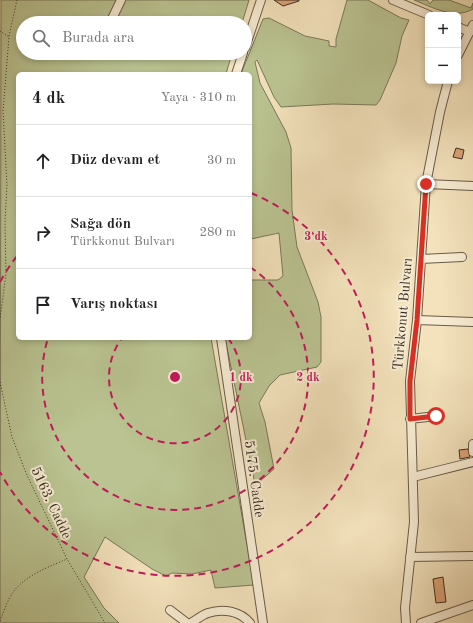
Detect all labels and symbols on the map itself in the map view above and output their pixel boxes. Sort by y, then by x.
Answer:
route end [417,175,435,193]
text: 3 dk [304,231,328,243]
street label: Türkkonut Bulvarı [391,257,415,371]
centre of rings [168,370,182,384]
text: 1 dk [229,372,253,384]
text: 2 dk [296,372,320,384]
route start [427,407,445,425]
street label: 5175. Cadde [242,440,266,518]
street label: 5163. Cadde [28,465,74,541]

